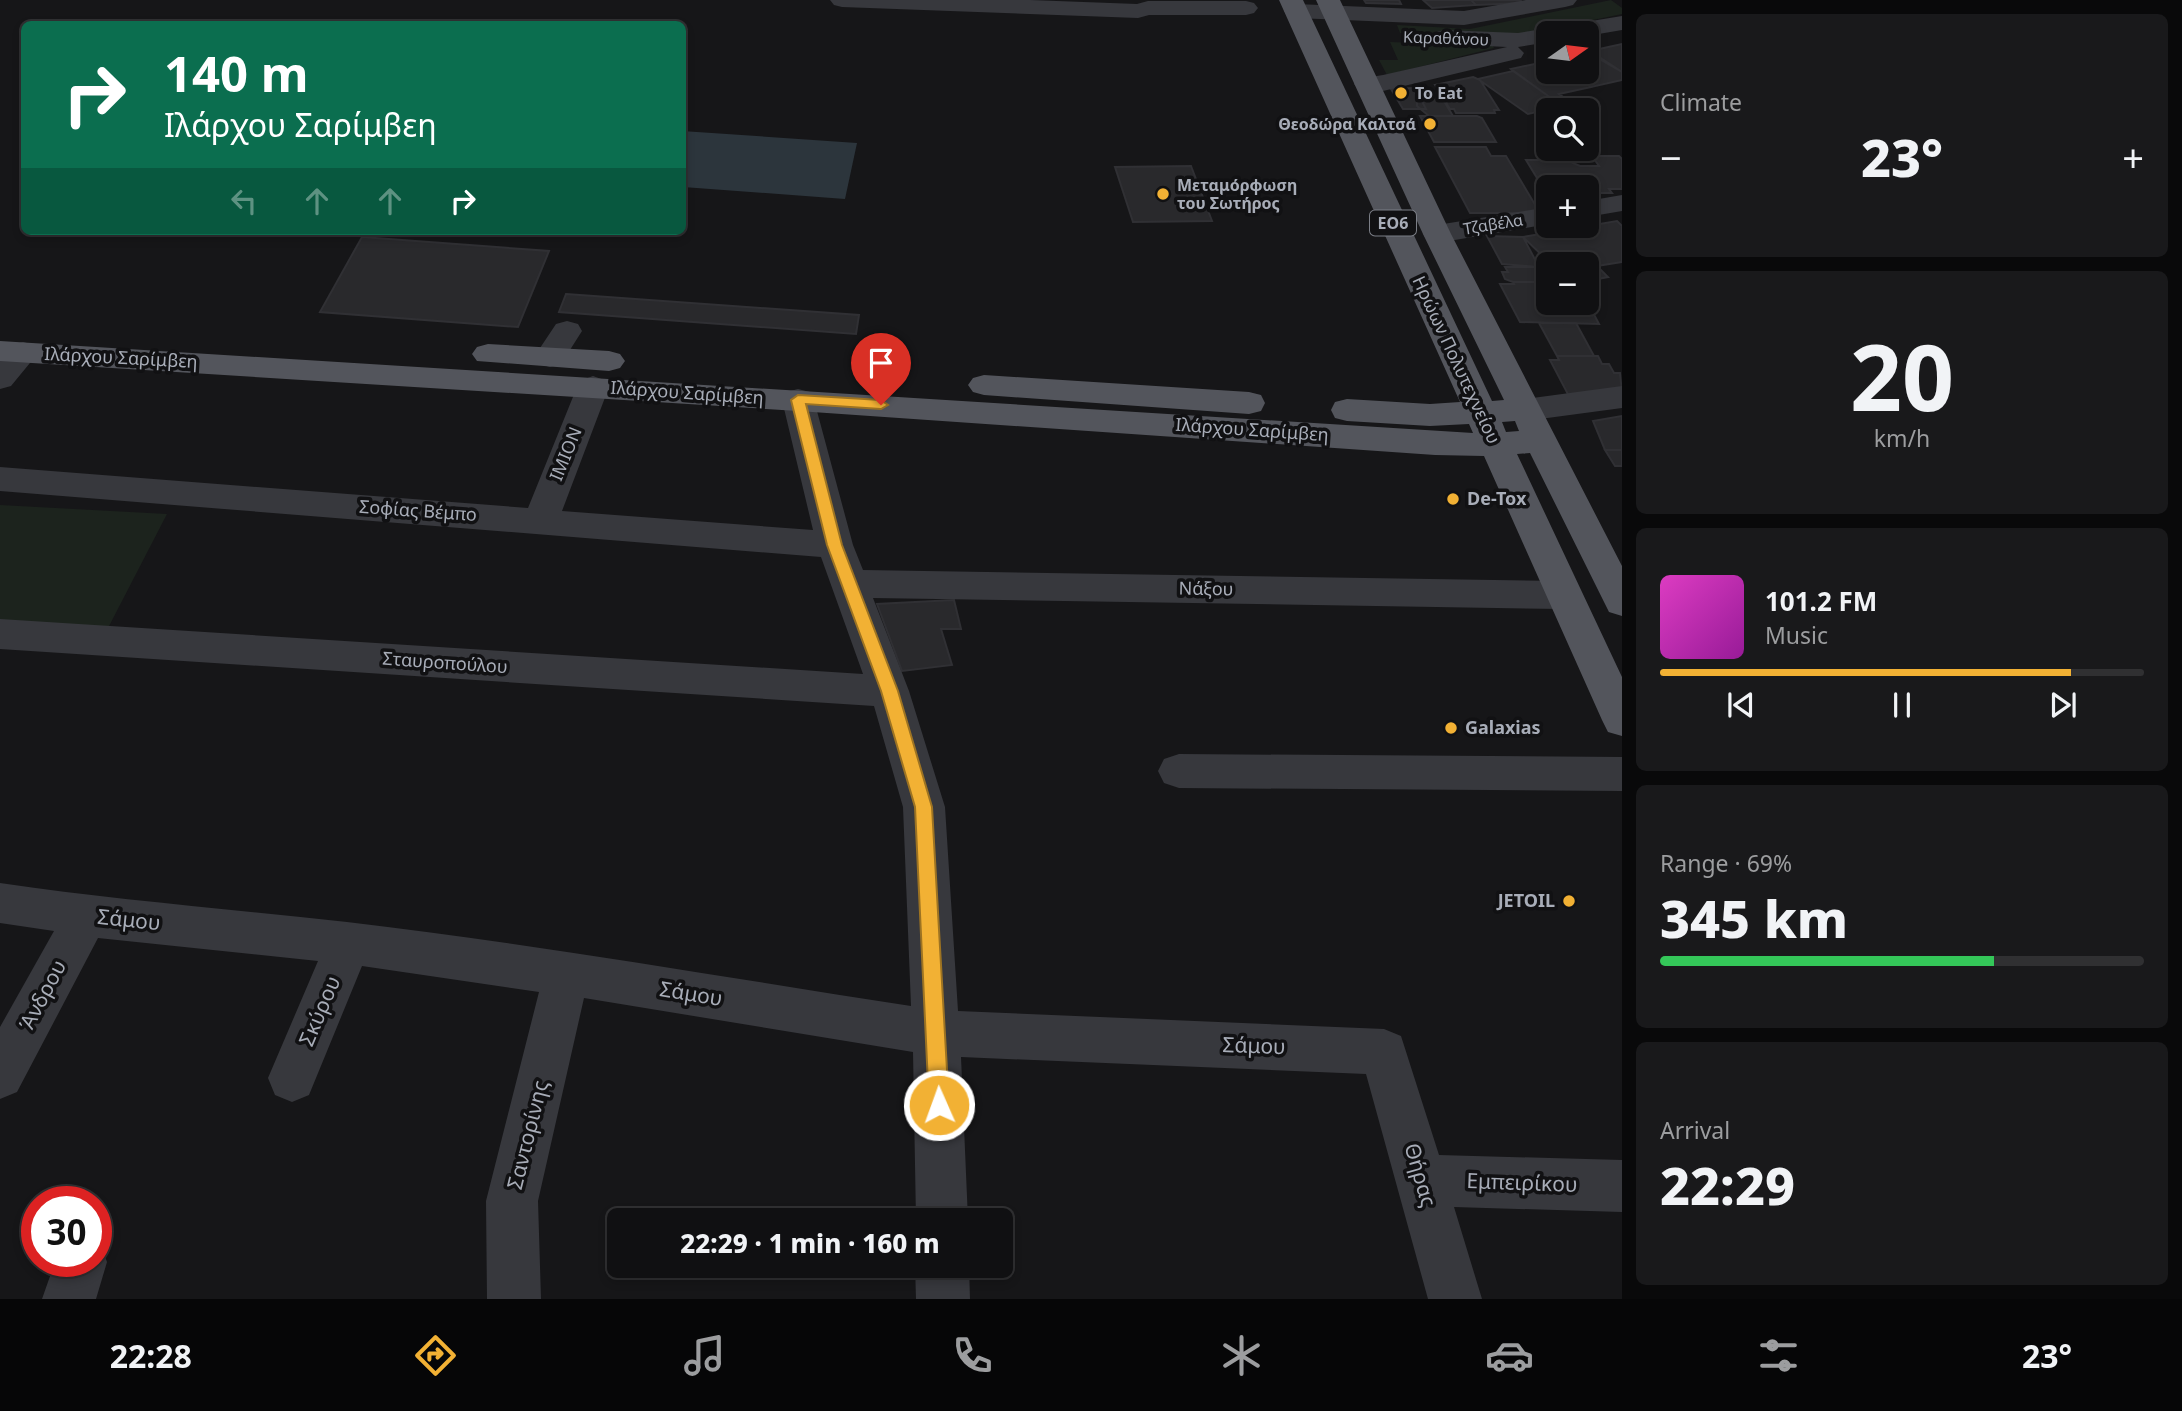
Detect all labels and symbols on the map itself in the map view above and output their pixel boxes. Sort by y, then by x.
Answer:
north arrow [1536,21,1600,84]
street label: Καραθάνου [1403,26,1489,50]
place label: To Eat [1415,82,1463,104]
marker: To Eat [1393,85,1409,101]
place label: Θεοδώρα Καλτσά [1278,113,1417,135]
marker: Θεοδώρα Καλτσά [1422,116,1438,132]
place label: Μεταμόρφωση του Σωτήρος [1177,174,1297,214]
marker: Μεταμόρφωση του Σωτήρος [1155,186,1171,202]
street label: Τζαβέλα [1462,208,1524,240]
road number: ΕΟ6 [1370,210,1416,236]
street label: Ηρώων Πολυτεχνείου [1407,272,1506,447]
pin [851,333,911,405]
street label: Ιλάρχου Σαρίμβεη [44,341,198,373]
street label: Ιλάρχου Σαρίμβεη [610,375,764,409]
street label: Ιλάρχου Σαρίμβεη [1175,412,1329,446]
street label: IMION [543,423,587,484]
place label: De-Tox [1467,486,1527,510]
marker: De-Tox [1445,491,1461,507]
street label: Σοφίας Βέμπο [358,494,478,526]
street label: Νάξου [1178,576,1234,600]
street label: Σταυροπούλου [382,646,509,678]
place label: Galaxias [1465,715,1541,739]
marker: Galaxias [1443,720,1459,736]
place label: JETOIL [1496,888,1555,912]
marker: JETOIL [1561,893,1577,909]
street label: Σάμου [96,902,162,936]
street label: Άνδρου [12,955,72,1035]
street label: Σκύρου [292,971,346,1050]
street label: Σάμου [658,974,725,1012]
street label: Σάμου [1222,1030,1286,1060]
position arrow [902,1068,976,1142]
street label: Σαντορίνης [500,1077,554,1192]
street label: Θήρας [1399,1140,1443,1210]
street label: Εμπειρίκου [1466,1166,1578,1198]
speed limit sign: 30 [21,1186,112,1277]

